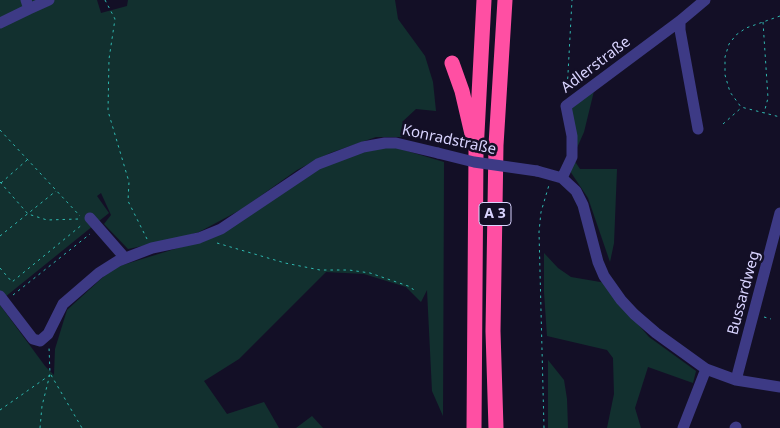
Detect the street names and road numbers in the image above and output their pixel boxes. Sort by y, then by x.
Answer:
street label: Adlerstraße [558,33,634,97]
street label: Konradstraße [400,121,498,159]
road number: A 3 [479,202,511,225]
street label: Bussardweg [724,249,764,337]

